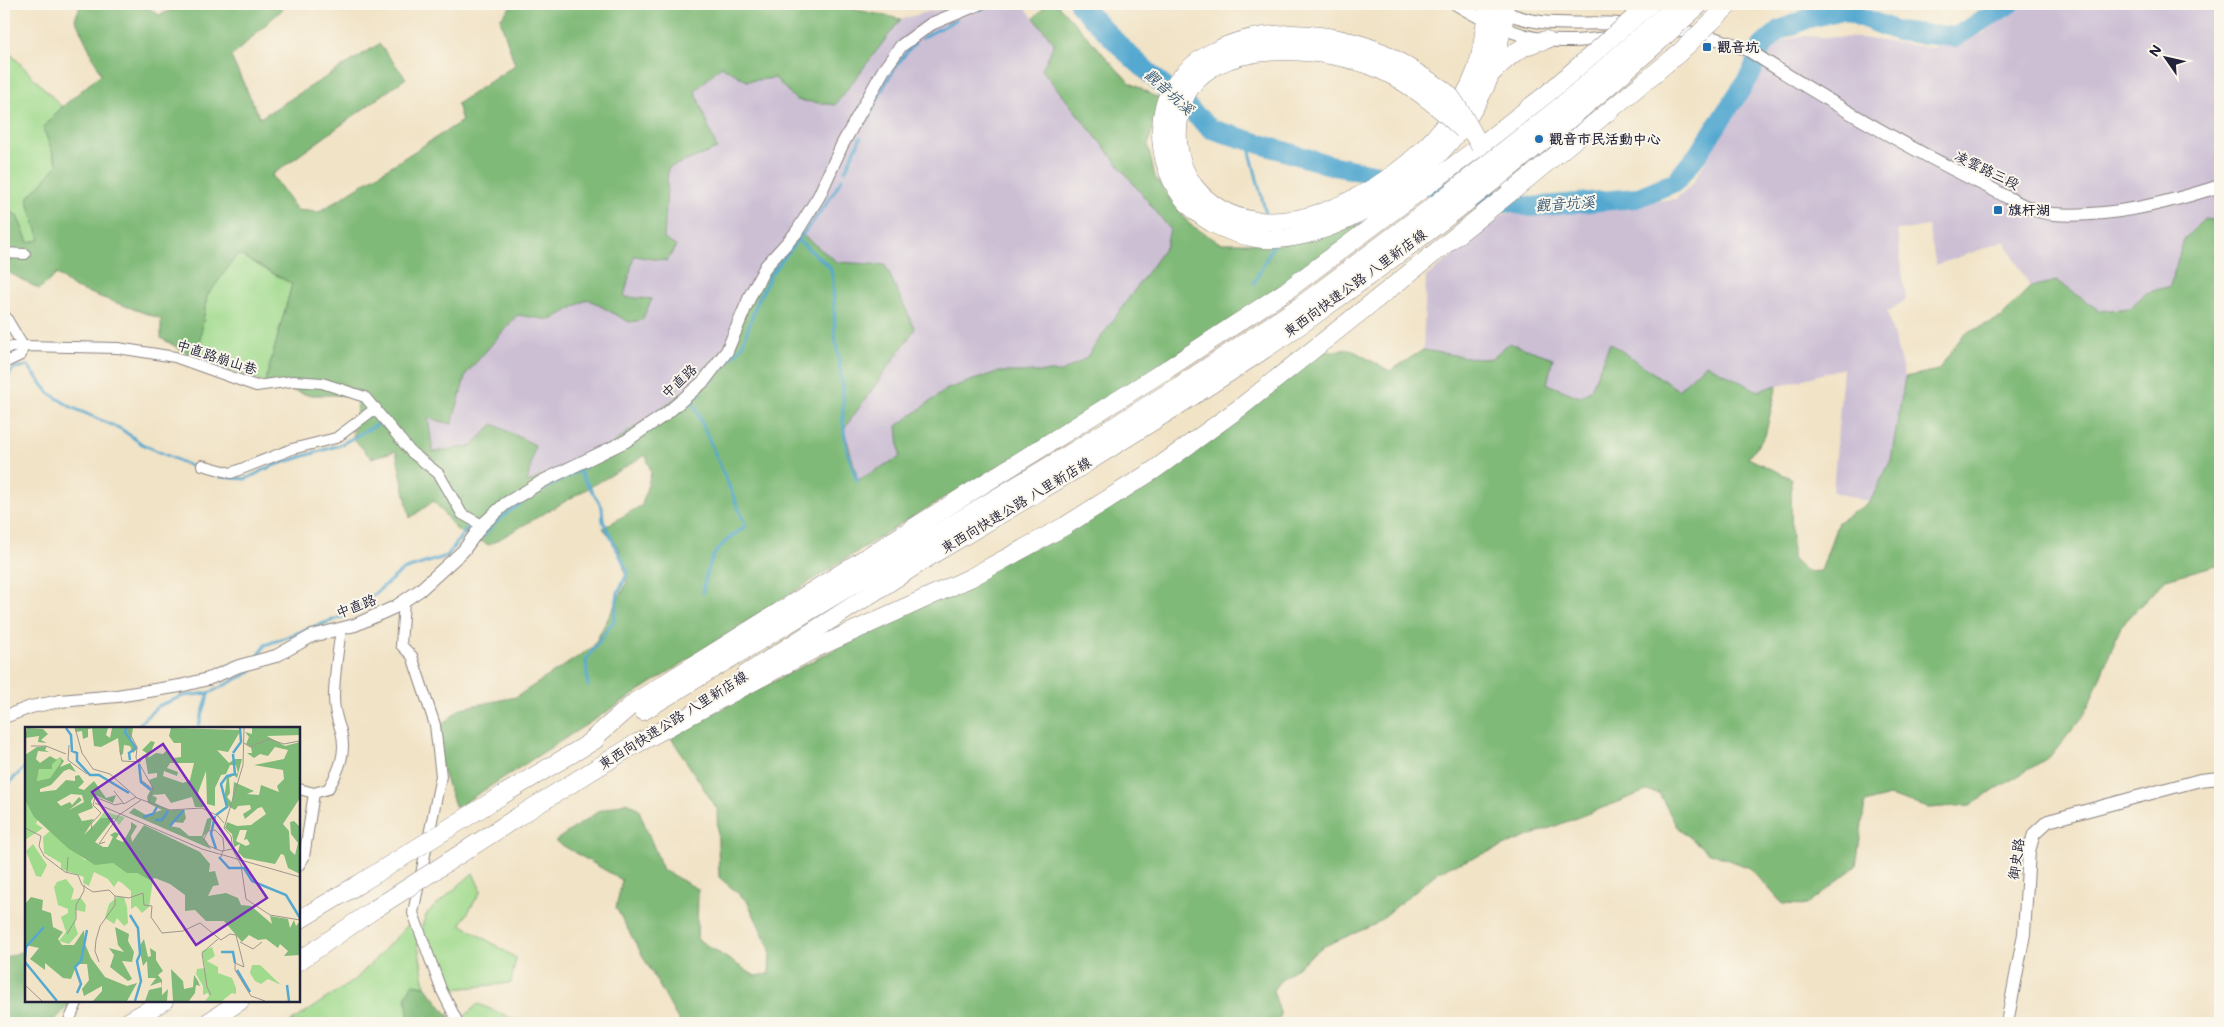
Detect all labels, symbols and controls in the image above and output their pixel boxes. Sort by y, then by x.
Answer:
north arrow [2142,32,2192,82]
place label: 觀音坑 [1717,37,1759,56]
marker: 觀音坑 [1701,41,1713,53]
text: N [2144,41,2166,60]
water label: 觀音坑溪 [1141,64,1199,119]
place label: 觀音市民活動中心 [1549,129,1661,148]
marker: 觀音市民活動中心 [1533,133,1545,145]
street label: 凌雲路三段 [1952,146,2023,193]
water label: 觀音坑溪 [1534,191,1597,215]
place label: 旗杆湖 [2008,200,2050,219]
marker: 旗杆湖 [1992,204,2004,216]
street label: 東西向快速公路 八里新店線 [1279,224,1430,341]
street label: 中直路崩山巷 [174,335,261,379]
street label: 中直路 [657,359,700,402]
street label: 東西向快速公路 八里新店線 [937,452,1095,557]
street label: 中直路 [333,589,379,622]
street label: 東西向快速公路 八里新店線 [595,666,751,773]
inset map [25,727,300,1002]
street label: 御史路 [2003,837,2028,881]

